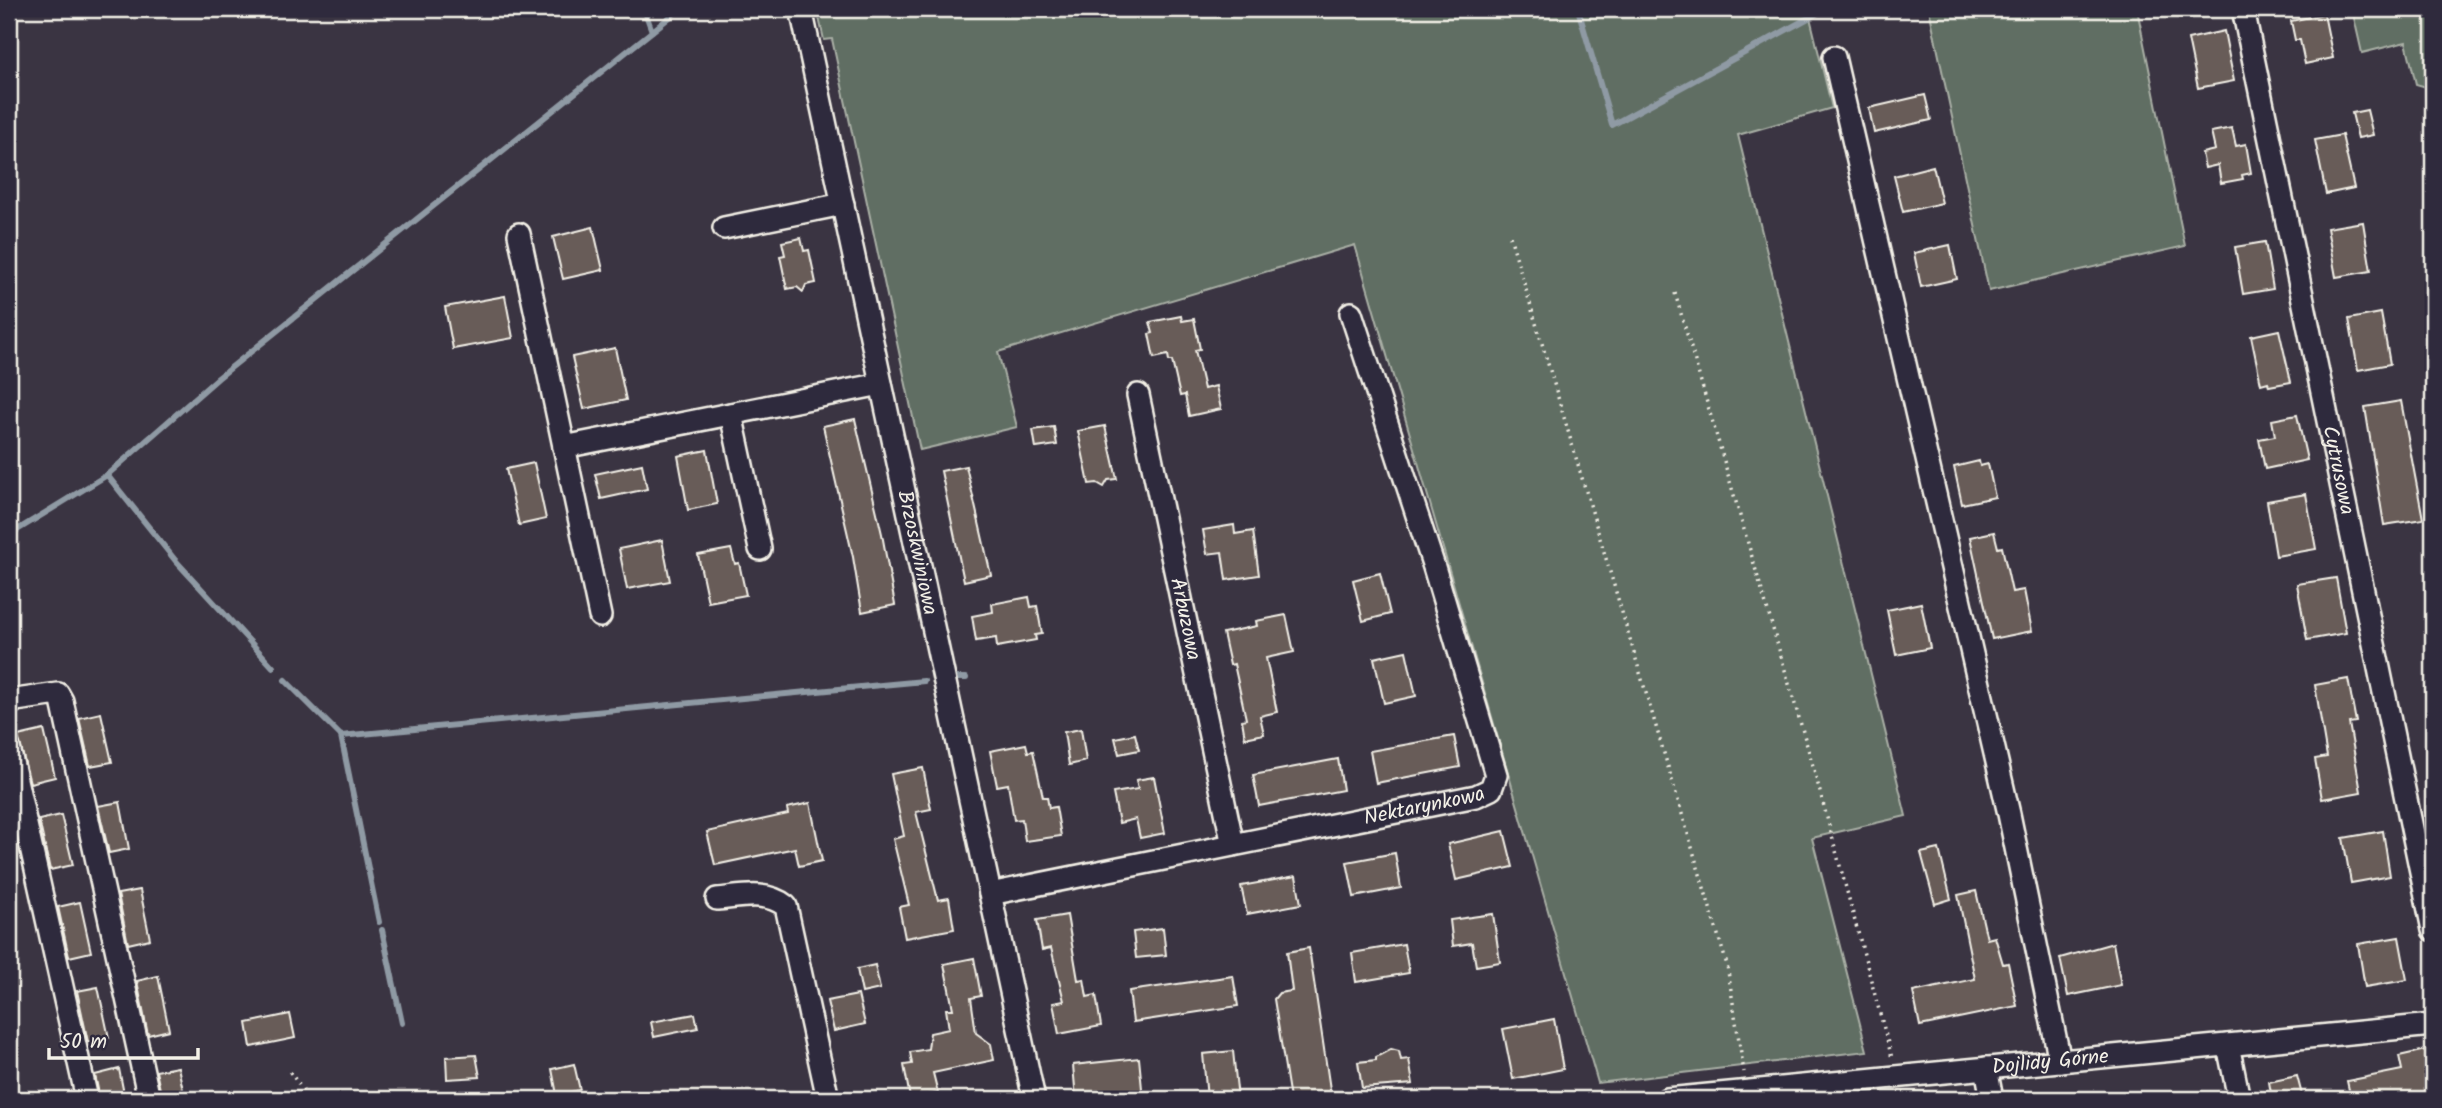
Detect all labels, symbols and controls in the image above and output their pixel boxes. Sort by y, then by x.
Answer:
street label: Cytrusowa [2313,423,2363,518]
street label: Brzoskwiniowa [888,487,947,618]
street label: Arbuzowa [1161,575,1210,663]
street label: Nektarynkowa [1361,777,1491,835]
scale bar [49,1017,198,1061]
text: 50 m [60,1026,107,1059]
street label: Dojlidy Górne [1990,1040,2111,1084]

